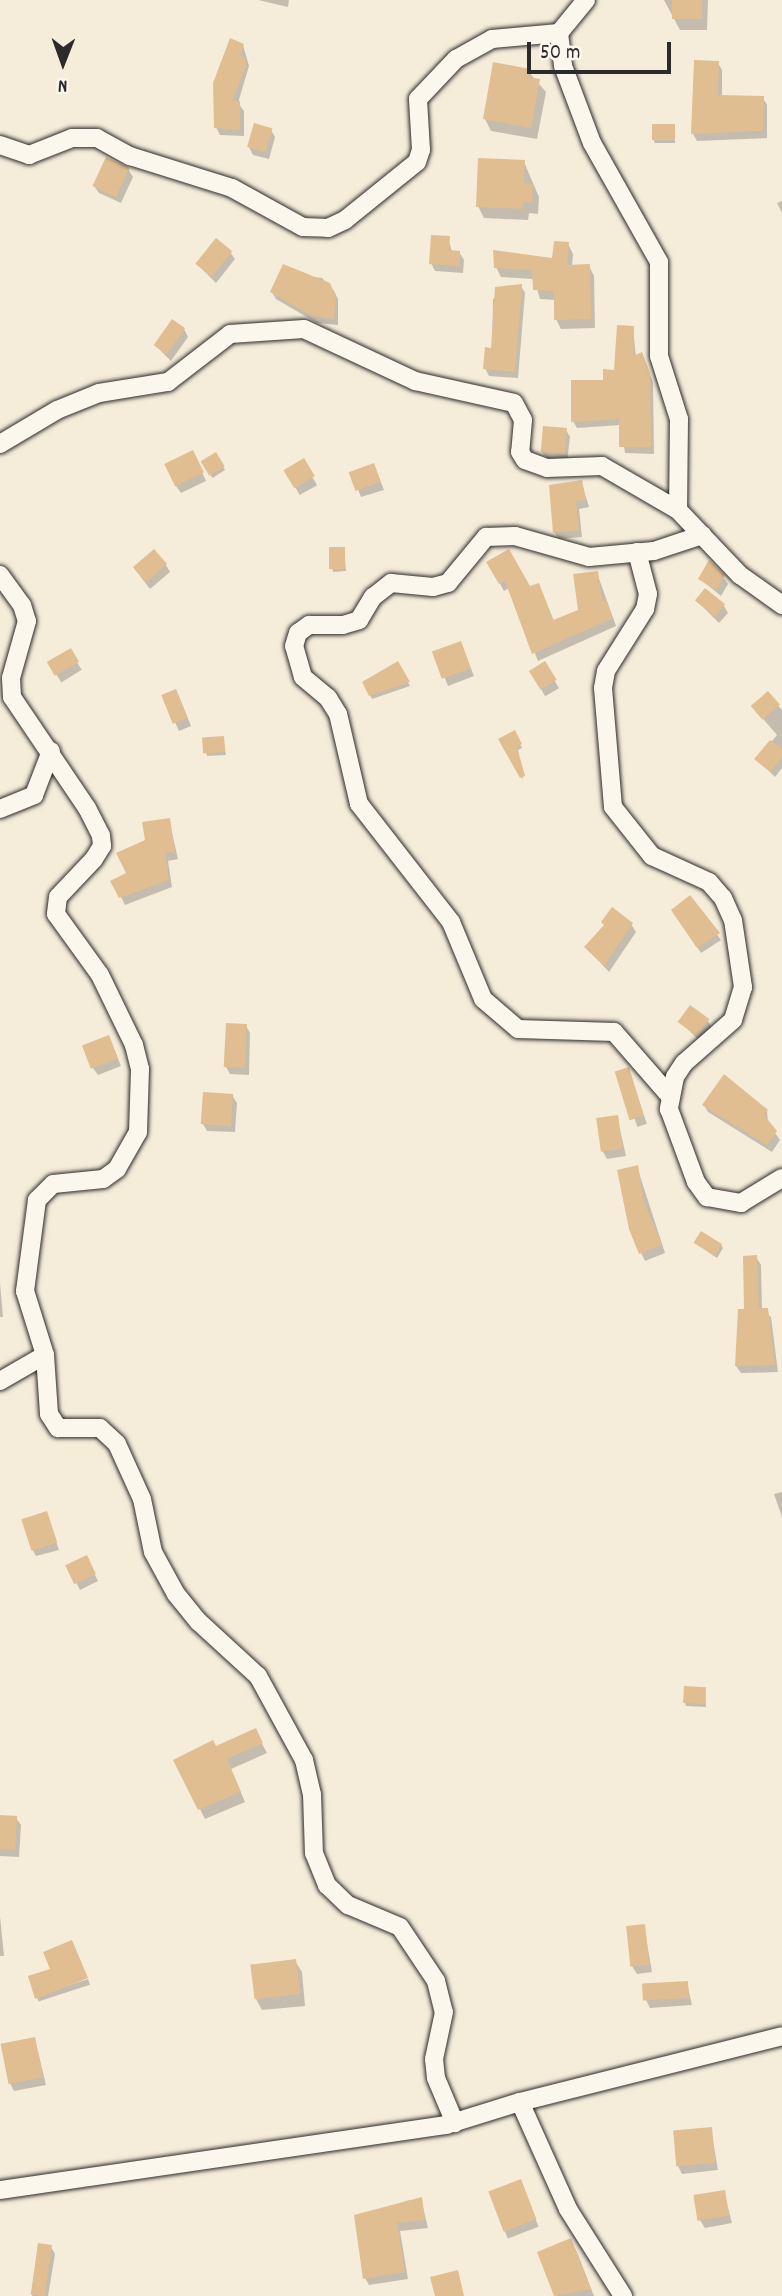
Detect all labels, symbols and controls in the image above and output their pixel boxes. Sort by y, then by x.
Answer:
north arrow [28,28,98,98]
scale bar [530,28,674,72]
text: 50 m [540,39,580,69]
text: N [58,71,68,98]

